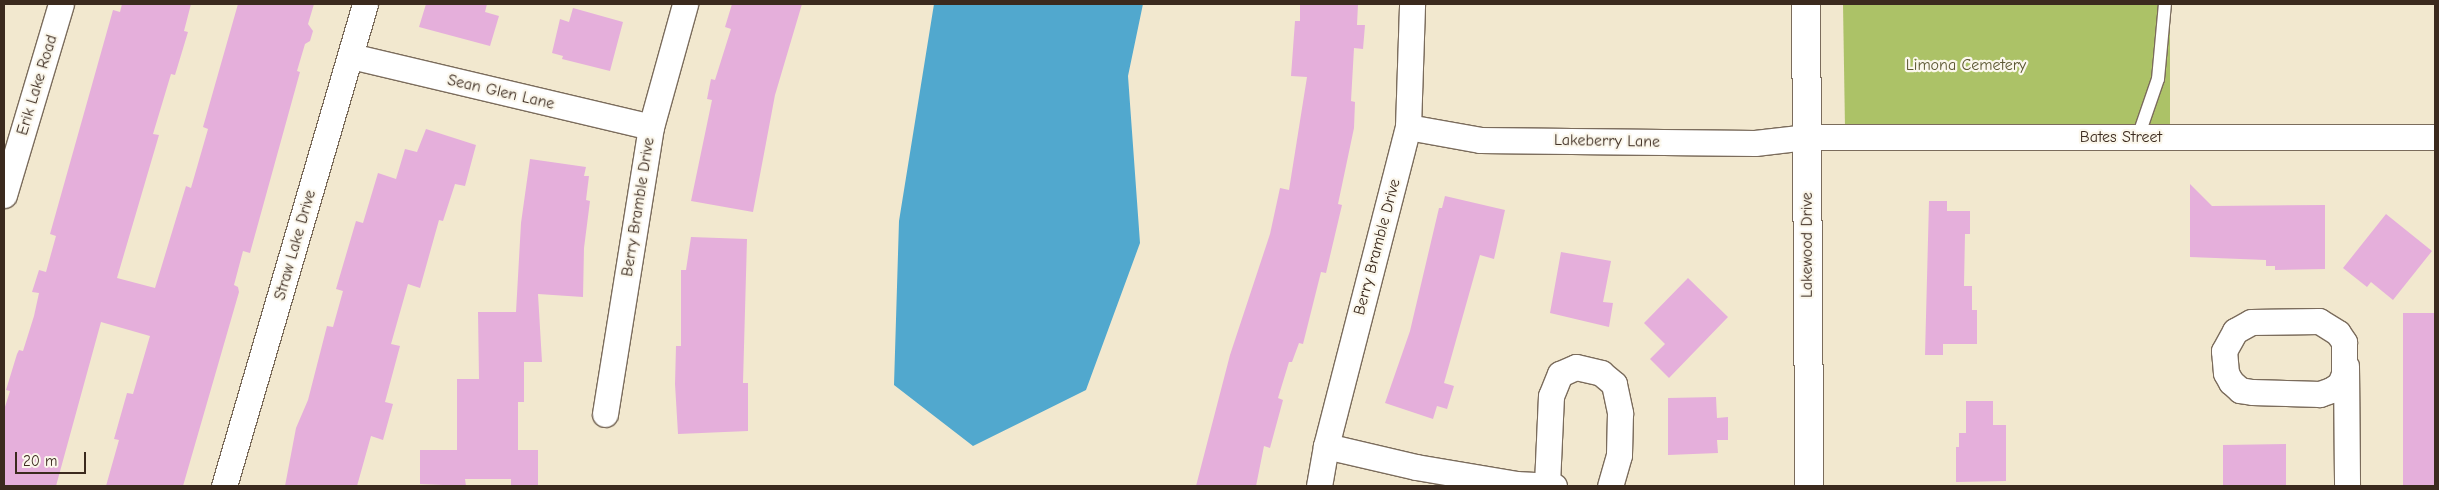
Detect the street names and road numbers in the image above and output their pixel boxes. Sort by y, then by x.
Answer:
street label: Erik Lake Road [13,32,61,138]
street label: Sean Glen Lane [446,70,556,114]
street label: Bates Street [2080,127,2162,147]
street label: Lakeberry Lane [1554,130,1660,152]
street label: Berry Bramble Drive [618,136,658,278]
street label: Berry Bramble Drive [1350,177,1404,317]
street label: Straw Lake Drive [270,188,320,302]
street label: Lakewood Drive [1797,192,1817,298]

